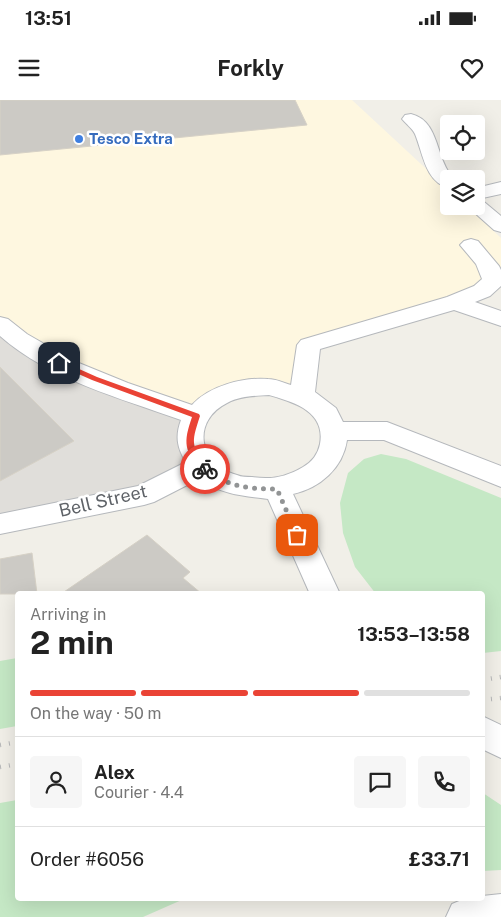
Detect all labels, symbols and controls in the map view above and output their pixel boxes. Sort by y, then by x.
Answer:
text: 13:51 [25,7,72,29]
icon: menu [15,54,43,82]
icon: heart [458,54,486,82]
text: Forkly [217,55,284,81]
map controls [440,115,485,215]
button: locate [440,115,485,160]
place label: Tesco Extra [89,130,173,147]
marker: Tesco Extra [73,133,85,145]
button: layers [440,170,485,215]
pin [38,342,80,384]
icon: home [45,349,73,377]
courier [180,444,230,494]
icon: bike [191,455,219,483]
street label: Bell Street [57,480,149,521]
pin [276,514,318,556]
icon: bag [283,521,311,549]
text: Arriving in [30,605,106,624]
text: 13:53–13:58 [357,623,470,645]
text: 2 min [30,624,114,661]
text: On the way · 50 m [30,704,161,723]
button: person [30,756,82,808]
button: chat [354,756,406,808]
button: phone [418,756,470,808]
text: Alex [94,761,135,783]
text: Courier · 4.4 [94,783,184,802]
text: Order #6056 [30,848,144,870]
text: £33.71 [409,848,470,870]

